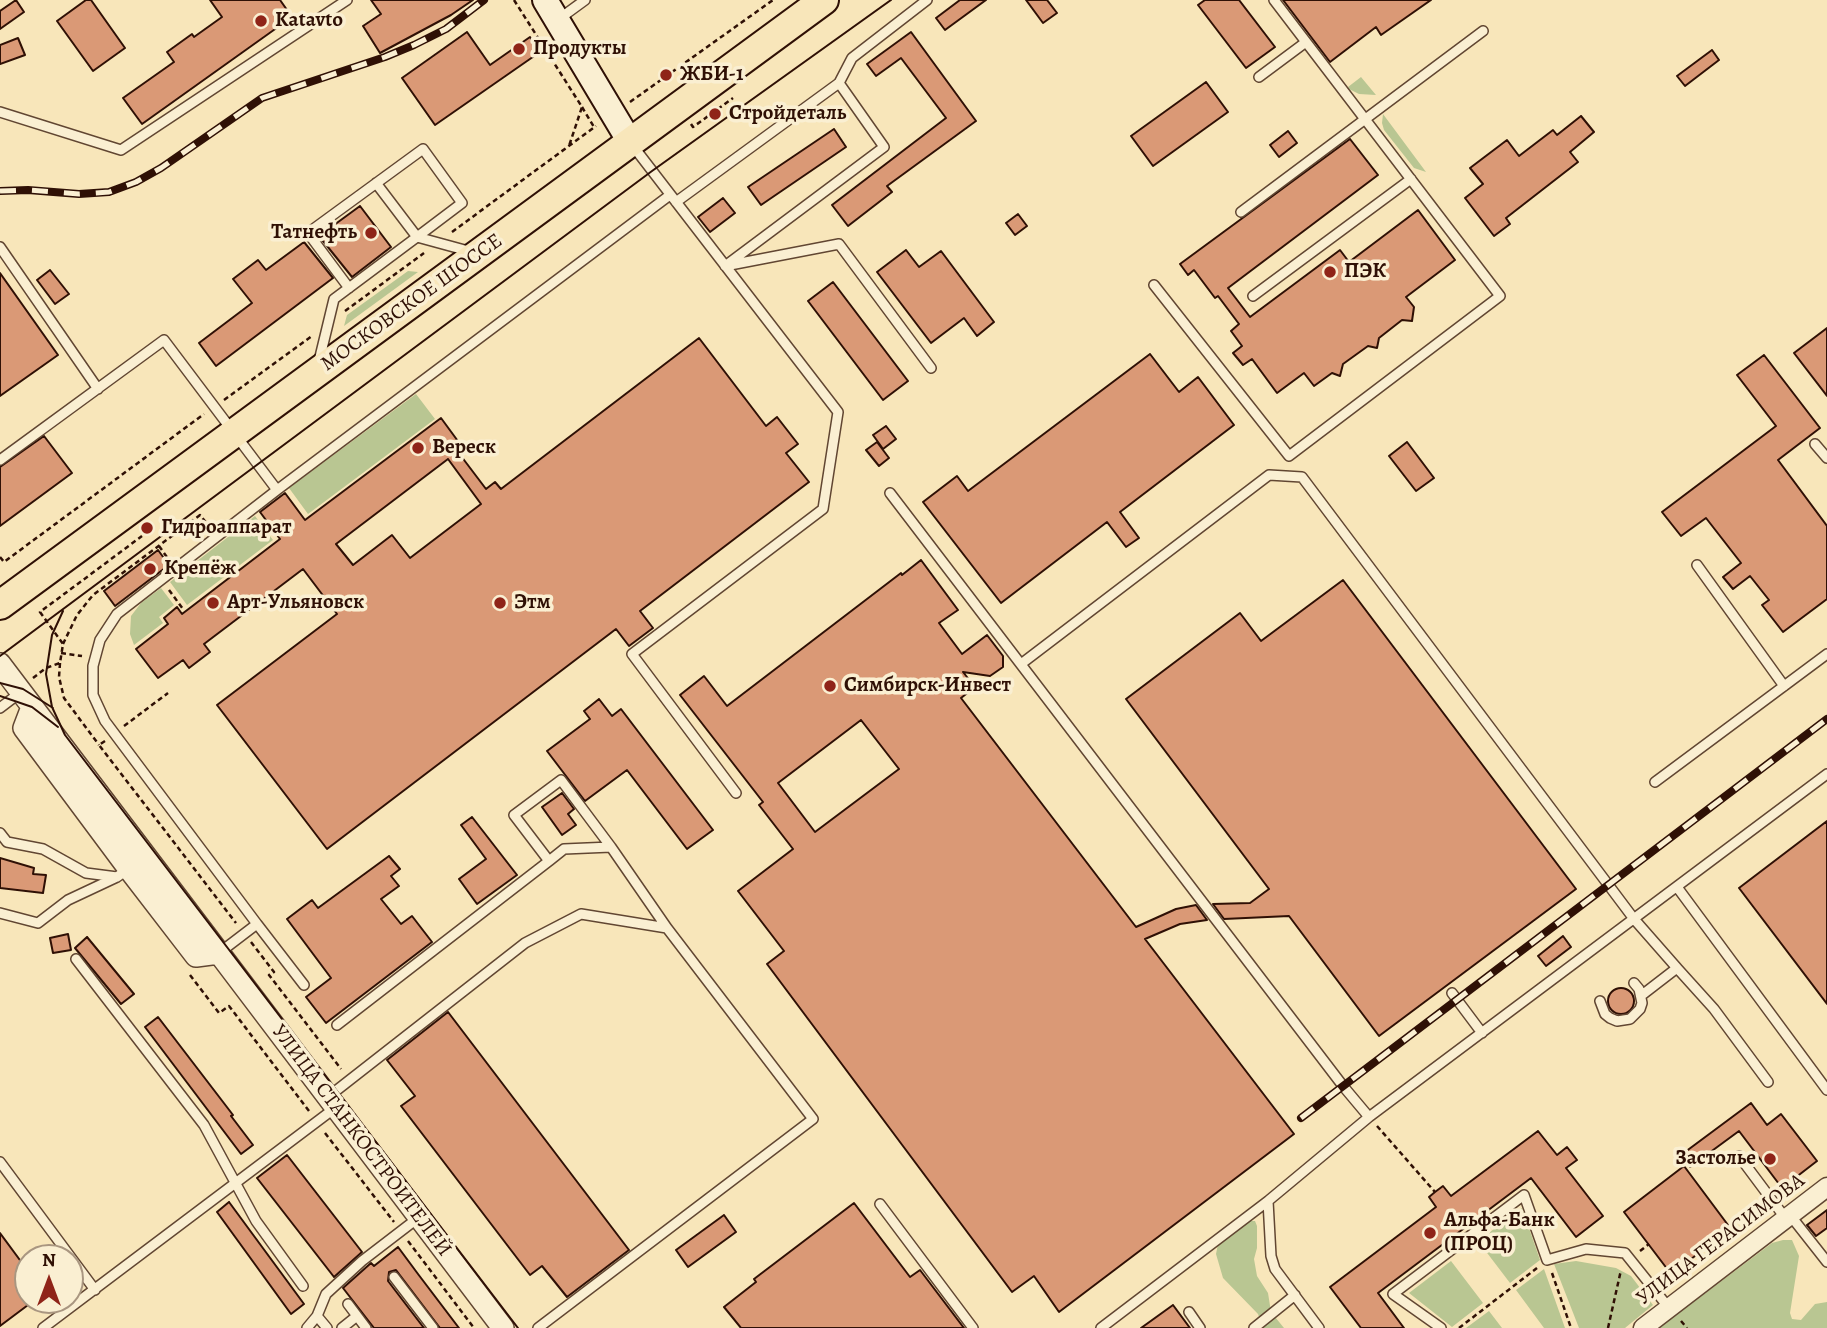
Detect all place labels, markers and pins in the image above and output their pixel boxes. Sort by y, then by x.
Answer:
place label: Katavto [275,8,343,34]
marker: Katavto [253,13,269,29]
place label: Продукты [533,36,627,62]
marker: Продукты [511,41,527,57]
place label: ЖБИ-1 [680,62,744,88]
marker: ЖБИ-1 [658,67,674,83]
place label: Стройдеталь [729,101,846,127]
marker: Стройдеталь [707,106,723,122]
place label: Татнефть [271,220,357,246]
marker: Татнефть [363,225,379,241]
place label: ПЭК [1344,259,1386,285]
marker: ПЭК [1322,264,1338,280]
place label: Вереск [432,435,496,461]
marker: Вереск [410,440,426,456]
place label: Гидроаппарат [161,515,292,541]
marker: Гидроаппарат [139,520,155,536]
place label: Крепёж [164,556,236,582]
marker: Крепёж [142,561,158,577]
place label: Арт-Ульяновск [227,590,364,616]
place label: Этм [514,590,551,616]
marker: Арт-Ульяновск [205,595,221,611]
marker: Этм [492,595,508,611]
place label: Симбирск-Инвест [844,673,1011,699]
marker: Симбирск-Инвест [822,678,838,694]
place label: Застолье [1675,1146,1756,1172]
marker: Застолье [1762,1151,1778,1167]
place label: Альфа-Банк (ПРОЦ) [1444,1208,1555,1258]
marker: Альфа-Банк (ПРОЦ) [1422,1225,1438,1241]

